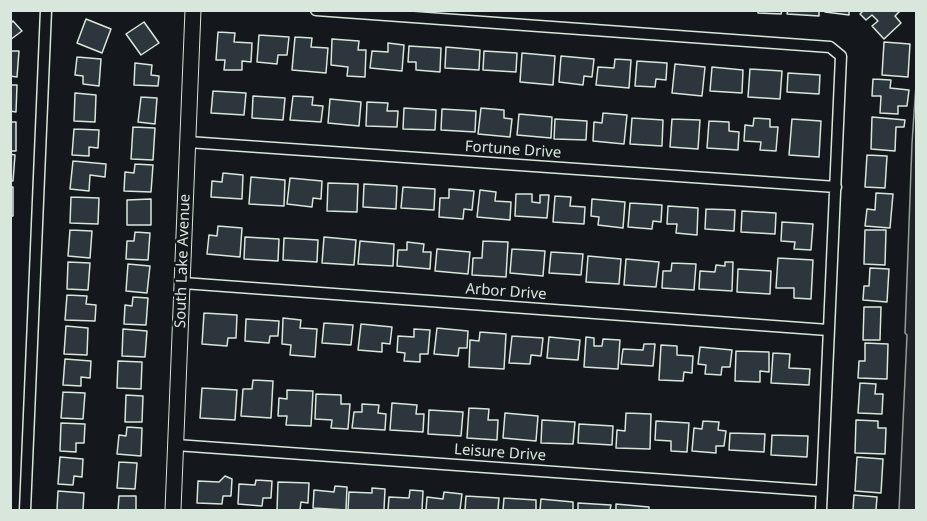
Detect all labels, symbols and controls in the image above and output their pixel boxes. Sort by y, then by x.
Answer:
street label: Fortune Drive [464,138,562,162]
street label: South Lake Avenue [172,193,194,329]
street label: Arbor Drive [465,280,547,304]
street label: Leisure Drive [453,441,547,465]

